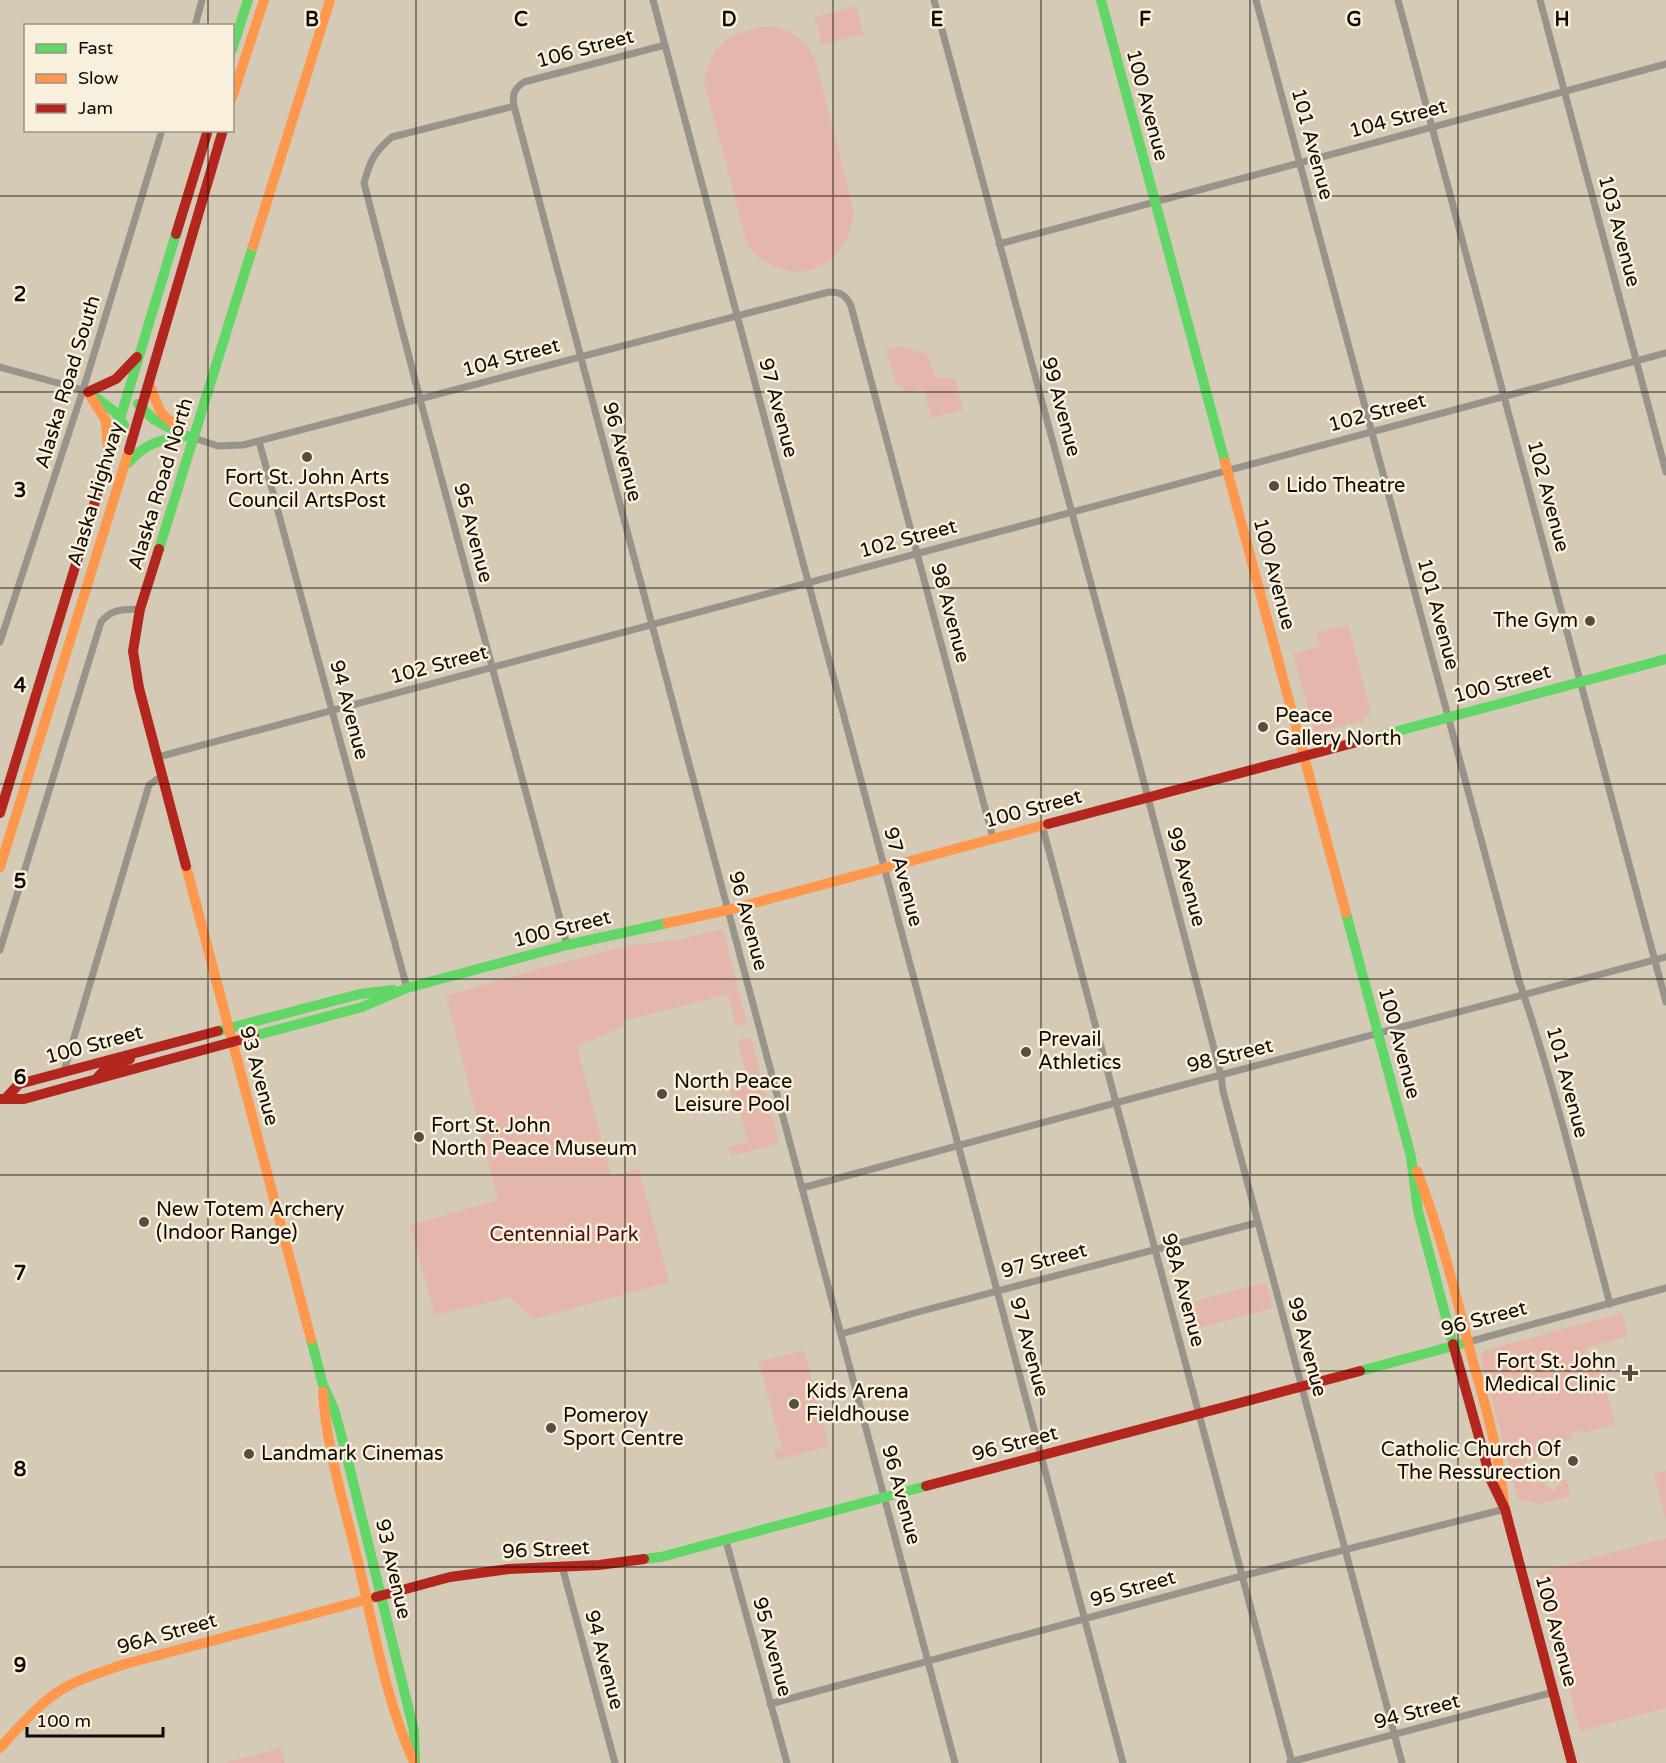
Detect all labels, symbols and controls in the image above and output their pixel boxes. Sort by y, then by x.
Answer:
text: B [305,8,319,32]
text: C [514,8,528,32]
text: D [721,8,737,32]
text: E [931,8,944,32]
text: F [1139,8,1151,32]
text: G [1346,8,1362,32]
text: H [1554,8,1570,32]
legend [24,24,234,132]
street label: 106 Street [534,24,637,74]
text: Fast [78,37,113,59]
street label: 100 Avenue [1121,47,1173,163]
text: Slow [78,67,119,89]
street label: 101 Avenue [1286,86,1338,202]
street label: 104 Street [1347,94,1450,144]
text: Jam [78,97,113,119]
street label: 103 Avenue [1593,173,1645,289]
text: 2 [14,283,26,307]
street label: Alaska Road South [30,293,106,471]
street label: 104 Street [460,333,563,383]
street label: 99 Avenue [1036,355,1086,459]
street label: 97 Avenue [753,356,803,460]
street label: 102 Street [1326,388,1429,438]
street label: Alaska Road North [123,395,199,573]
street label: 96 Avenue [597,400,647,504]
street label: Alaska Highway [63,419,129,569]
street label: 102 Avenue [1522,438,1574,554]
marker: Fort St. John Arts Council ArtsPost [300,450,314,464]
place label: Fort St. John Arts Council ArtsPost [225,466,389,513]
place label: Lido Theatre [1286,474,1405,498]
text: 3 [14,479,26,503]
marker: Lido Theatre [1267,479,1281,493]
street label: 95 Avenue [448,481,498,585]
street label: 102 Street [857,514,960,564]
street label: 100 Avenue [1248,516,1300,632]
street label: 101 Avenue [1412,556,1464,672]
street label: 98 Avenue [925,561,975,665]
place label: The Gym [1493,609,1578,633]
marker: The Gym [1583,614,1597,628]
street label: 102 Street [388,640,491,690]
street label: 94 Avenue [324,658,374,762]
street label: 100 Street [1451,659,1554,709]
text: 4 [14,674,27,698]
place label: Peace Gallery North [1275,704,1402,751]
marker: Peace Gallery North [1256,720,1270,734]
street label: 100 Street [982,784,1085,834]
street label: 97 Avenue [878,825,928,929]
street label: 99 Avenue [1161,825,1211,929]
street label: 96 Avenue [723,869,773,973]
text: 5 [14,870,26,894]
street label: 100 Street [511,905,614,953]
street label: 100 Avenue [1373,985,1425,1101]
street label: 100 Street [43,1020,146,1070]
street label: 93 Avenue [234,1024,284,1128]
street label: 101 Avenue [1541,1024,1593,1140]
place label: Prevail Athletics [1038,1028,1121,1075]
street label: 98 Street [1185,1034,1276,1078]
marker: Prevail Athletics [1019,1045,1033,1059]
text: 6 [14,1066,26,1090]
place label: North Peace Leisure Pool [674,1070,792,1117]
marker: North Peace Leisure Pool [655,1087,669,1101]
place label: Fort St. John North Peace Museum [431,1114,637,1161]
marker: Fort St. John North Peace Museum [412,1130,426,1144]
place label: New Totem Archery (Indoor Range) [156,1198,344,1245]
marker: New Totem Archery (Indoor Range) [137,1215,151,1229]
park label: Centennial Park [489,1223,639,1247]
street label: 98A Avenue [1156,1230,1210,1350]
street label: 97 Street [999,1238,1090,1284]
text: 7 [14,1262,26,1286]
street label: 97 Avenue [1004,1295,1054,1399]
street label: 99 Avenue [1282,1295,1332,1399]
street label: 96 Street [1439,1296,1530,1342]
place label: Fort St. John Medical Clinic [1484,1350,1616,1397]
marker: Fort St. John Medical Clinic [1621,1364,1639,1382]
place label: Kids Arena Fieldhouse [806,1380,909,1427]
marker: Kids Arena Fieldhouse [787,1397,801,1411]
place label: Pomeroy Sport Centre [563,1404,684,1451]
marker: Pomeroy Sport Centre [544,1421,558,1435]
street label: 96 Street [970,1421,1061,1467]
place label: Catholic Church Of The Ressurection [1381,1438,1561,1485]
place label: Landmark Cinemas [261,1442,444,1466]
street label: 96 Avenue [876,1443,926,1547]
marker: Landmark Cinemas [242,1447,256,1461]
marker: Catholic Church Of The Ressurection [1566,1454,1580,1468]
text: 8 [14,1458,26,1482]
street label: 93 Avenue [370,1517,416,1621]
street label: 96 Street [502,1536,591,1564]
street label: 95 Street [1088,1565,1179,1613]
street label: 100 Avenue [1530,1573,1582,1689]
street label: 95 Avenue [747,1595,797,1699]
street label: 96A Street [114,1608,220,1660]
street label: 94 Avenue [579,1608,629,1712]
text: 9 [14,1654,26,1678]
street label: 94 Street [1372,1689,1463,1735]
scale bar [27,1700,164,1738]
text: 100 m [36,1710,91,1732]

